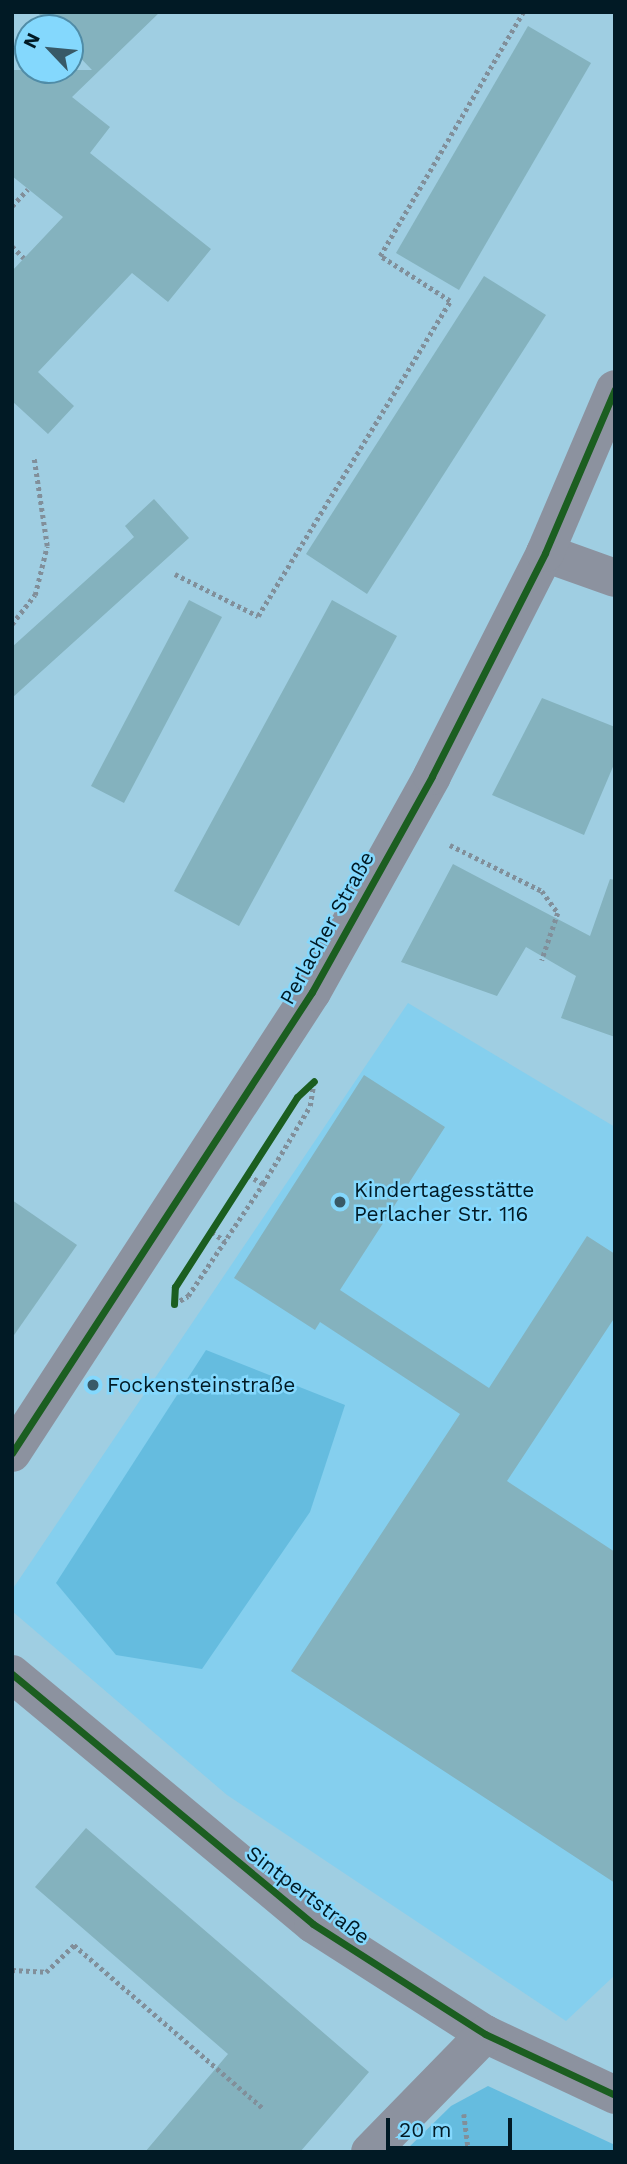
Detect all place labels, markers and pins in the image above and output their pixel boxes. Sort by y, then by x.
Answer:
place label: Kindertagesstätte Perlacher Str. 116 [354,1177,534,1227]
marker: Kindertagesstätte Perlacher Str. 116 [332,1194,348,1210]
place label: Fockensteinstraße [107,1372,295,1398]
marker: Fockensteinstraße [85,1377,101,1393]

